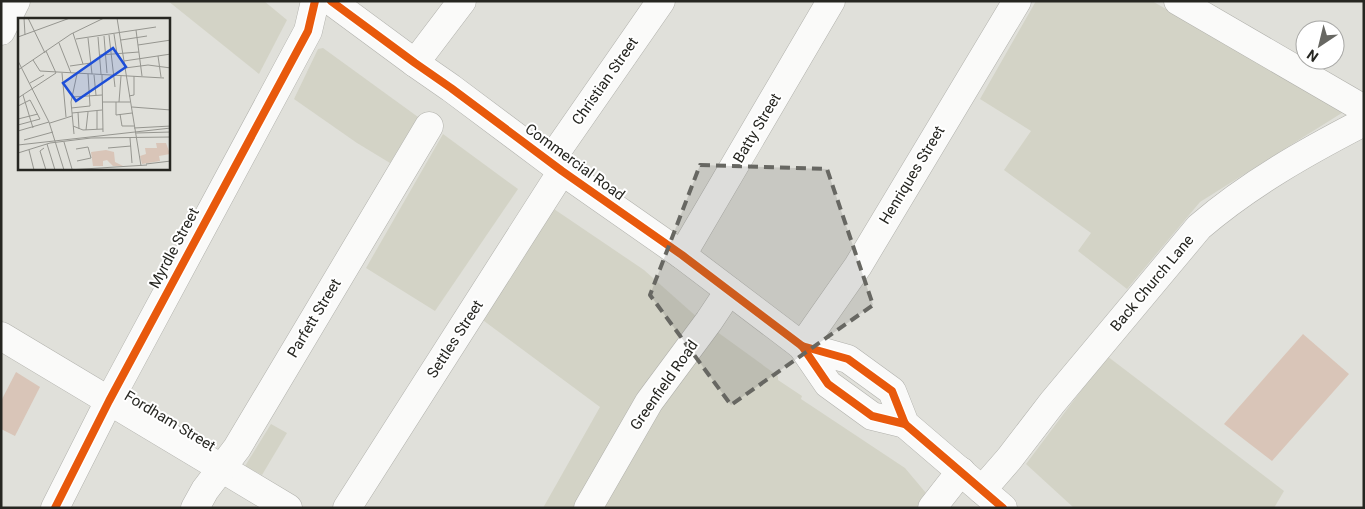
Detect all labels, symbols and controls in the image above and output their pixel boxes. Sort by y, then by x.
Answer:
inset map [18,18,170,170]
north arrow [1295,20,1345,70]
street label: Christian Street [568,34,642,128]
text: N [1304,46,1321,65]
street label: Batty Street [729,90,785,166]
street label: Commercial Road [522,120,628,204]
street label: Henriques Street [876,123,948,227]
street label: Myrdle Street [145,205,203,291]
street label: Back Church Lane [1106,231,1198,335]
street label: Parfett Street [283,275,345,361]
street label: Settles Street [423,297,487,381]
street label: Greenfield Road [626,336,702,434]
street label: Fordham Street [121,387,219,455]

